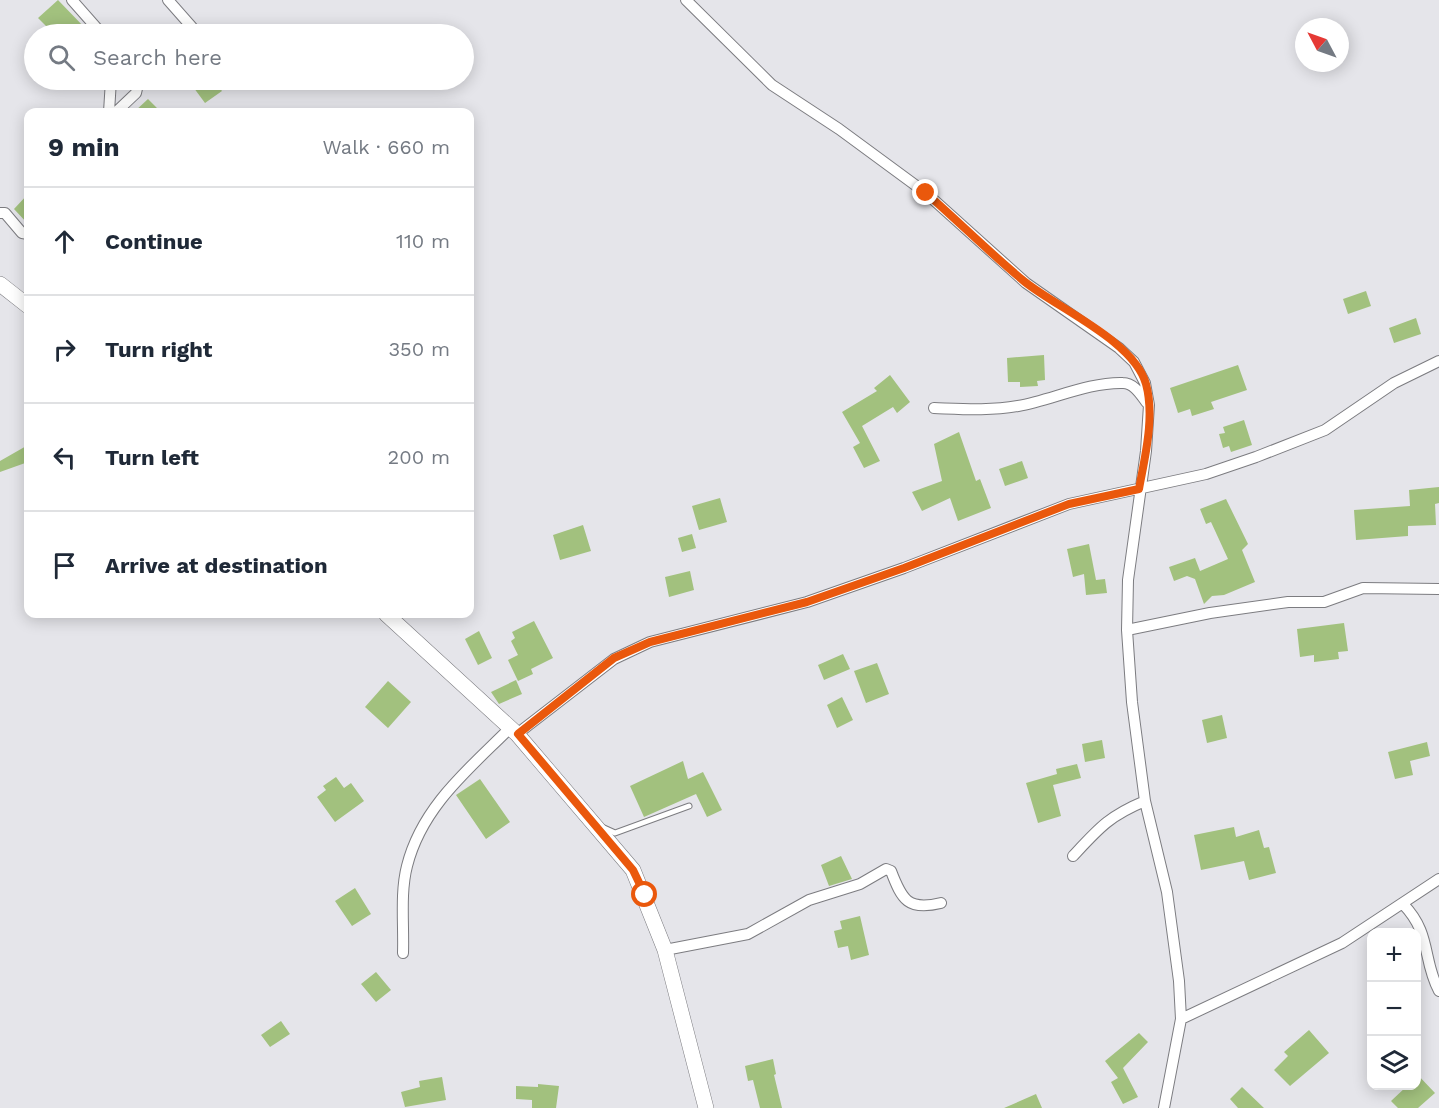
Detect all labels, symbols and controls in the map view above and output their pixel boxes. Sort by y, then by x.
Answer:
north arrow [1295,18,1349,72]
search box [24,24,474,90]
icon: search [45,41,78,74]
text: Search here [93,45,222,70]
text: 9 min [48,132,120,162]
text: Walk · 660 m [322,135,450,159]
route end [912,179,938,205]
icon: ahead [48,225,81,258]
text: Continue [105,229,203,254]
text: 110 m [396,229,450,253]
icon: right [48,333,81,366]
text: Turn right [105,337,212,362]
text: 350 m [388,337,450,361]
icon: left [48,441,81,474]
text: Turn left [105,445,199,470]
text: 200 m [388,445,450,469]
icon: arrive [48,549,81,582]
text: Arrive at destination [105,553,328,578]
route start [631,881,657,907]
map controls [1367,928,1421,1090]
button: + [1367,928,1421,982]
button: − [1367,982,1421,1036]
button: layers [1367,1036,1421,1090]

